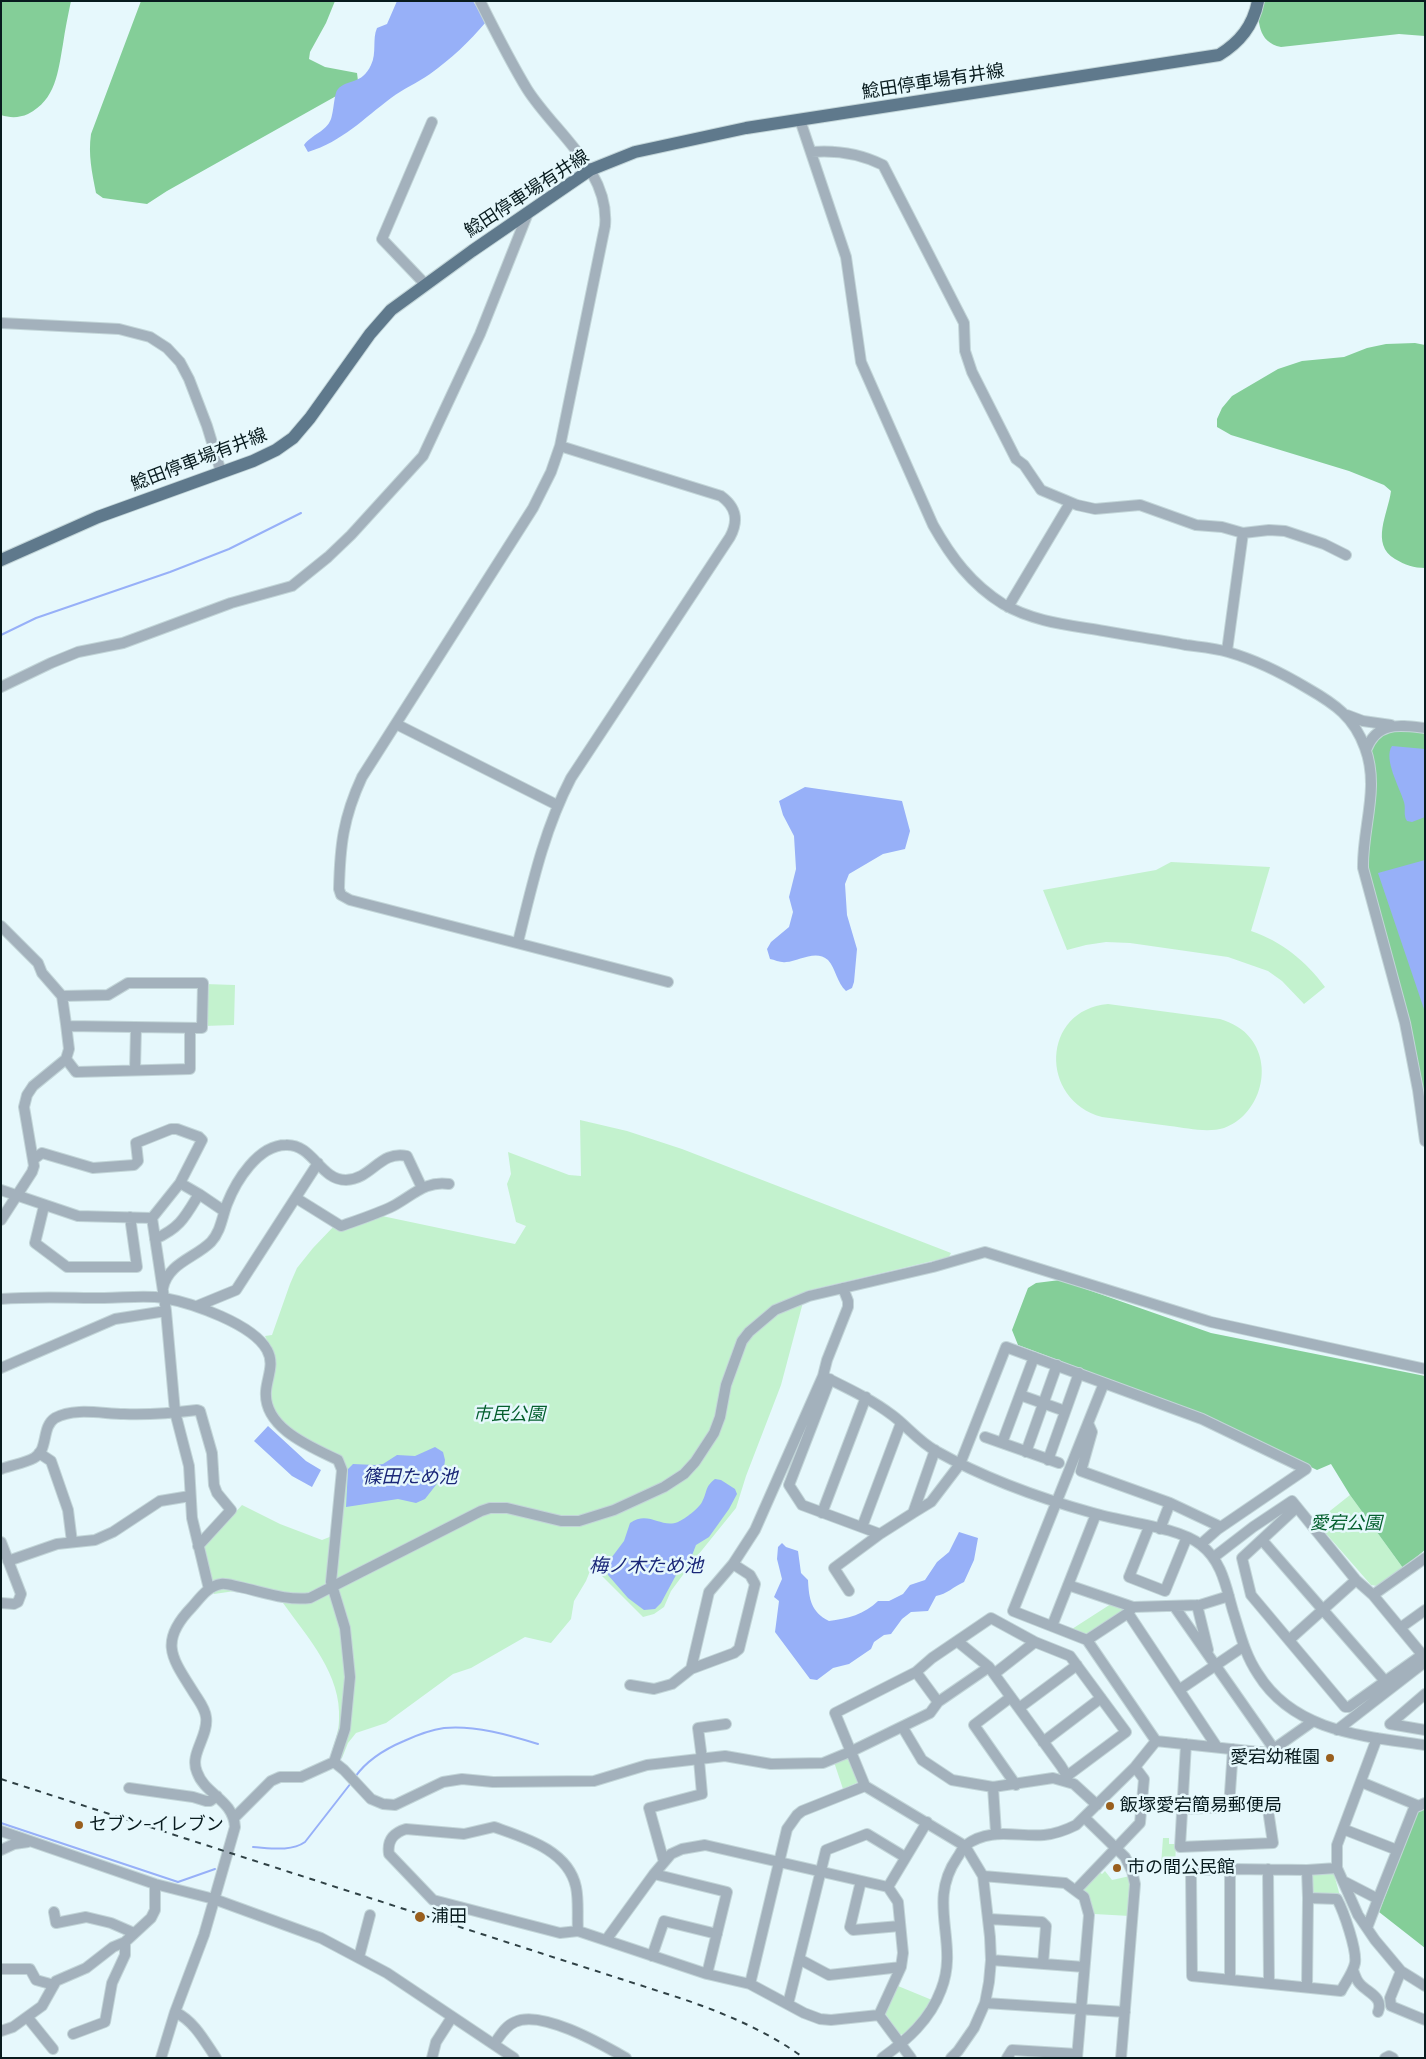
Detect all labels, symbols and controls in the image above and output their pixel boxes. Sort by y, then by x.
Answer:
street label: 鯰田停車場有井線 [860,60,1006,104]
street label: 鯰田停車場有井線 [461,146,593,242]
street label: 鯰田停車場有井線 [128,424,270,496]
park label: 市民公園 [473,1404,545,1426]
water label: 篠田ため池 [363,1467,457,1489]
park label: 愛宕公園 [1310,1513,1382,1535]
water label: 梅ノ木ため池 [589,1556,703,1578]
place label: 愛宕幼稚園 [1230,1747,1320,1769]
marker: 愛宕幼稚園 [1324,1752,1336,1764]
place label: 飯塚愛宕簡易郵便局 [1120,1795,1282,1817]
marker: 飯塚愛宕簡易郵便局 [1104,1800,1116,1812]
place label: セブン-イレブン [89,1814,224,1836]
marker: セブン-イレブン [73,1819,85,1831]
place label: 市の間公民館 [1127,1857,1235,1879]
marker: 市の間公民館 [1111,1862,1123,1874]
place label: 浦田 [431,1906,467,1928]
marker: 浦田 [413,1910,427,1924]

